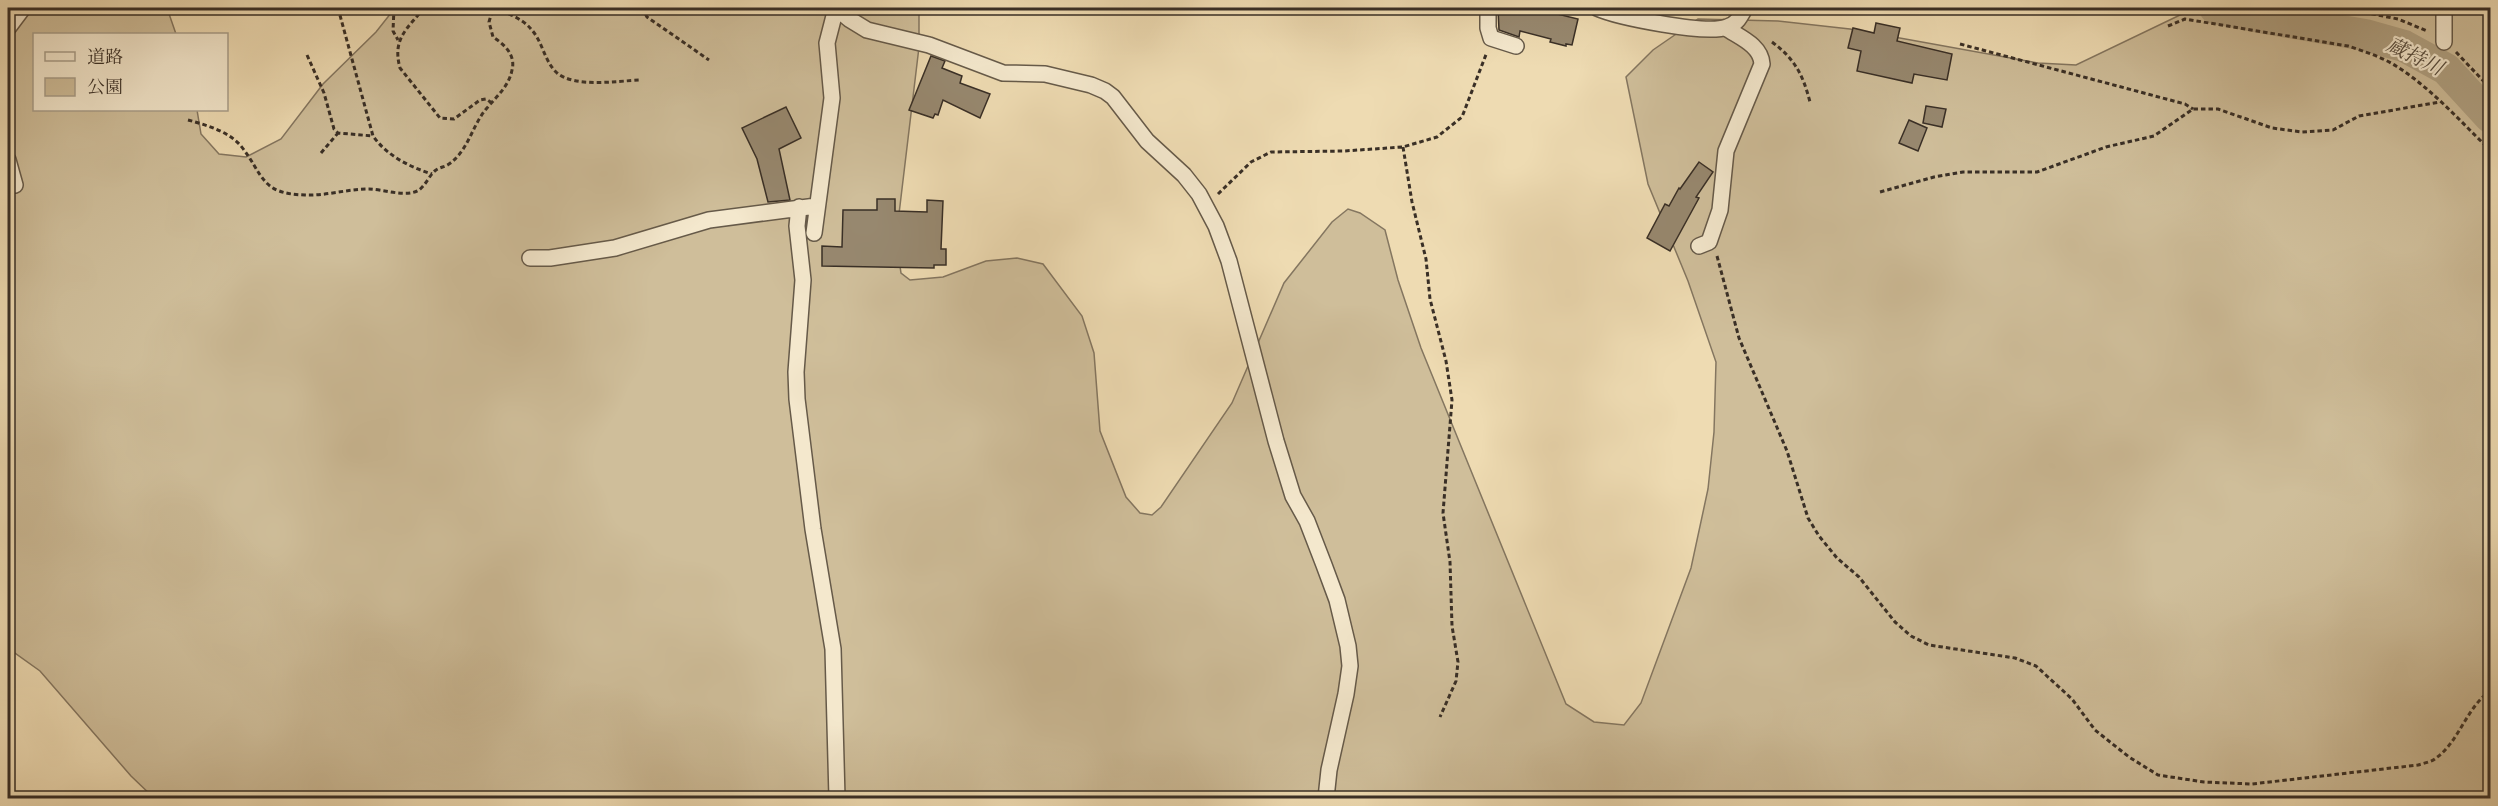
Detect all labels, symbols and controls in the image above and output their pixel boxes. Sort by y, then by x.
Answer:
water label: 蔵持川 [2383,32,2449,81]
legend [33,33,228,111]
text: 道路 [87,46,123,68]
text: 公園 [87,76,123,98]

